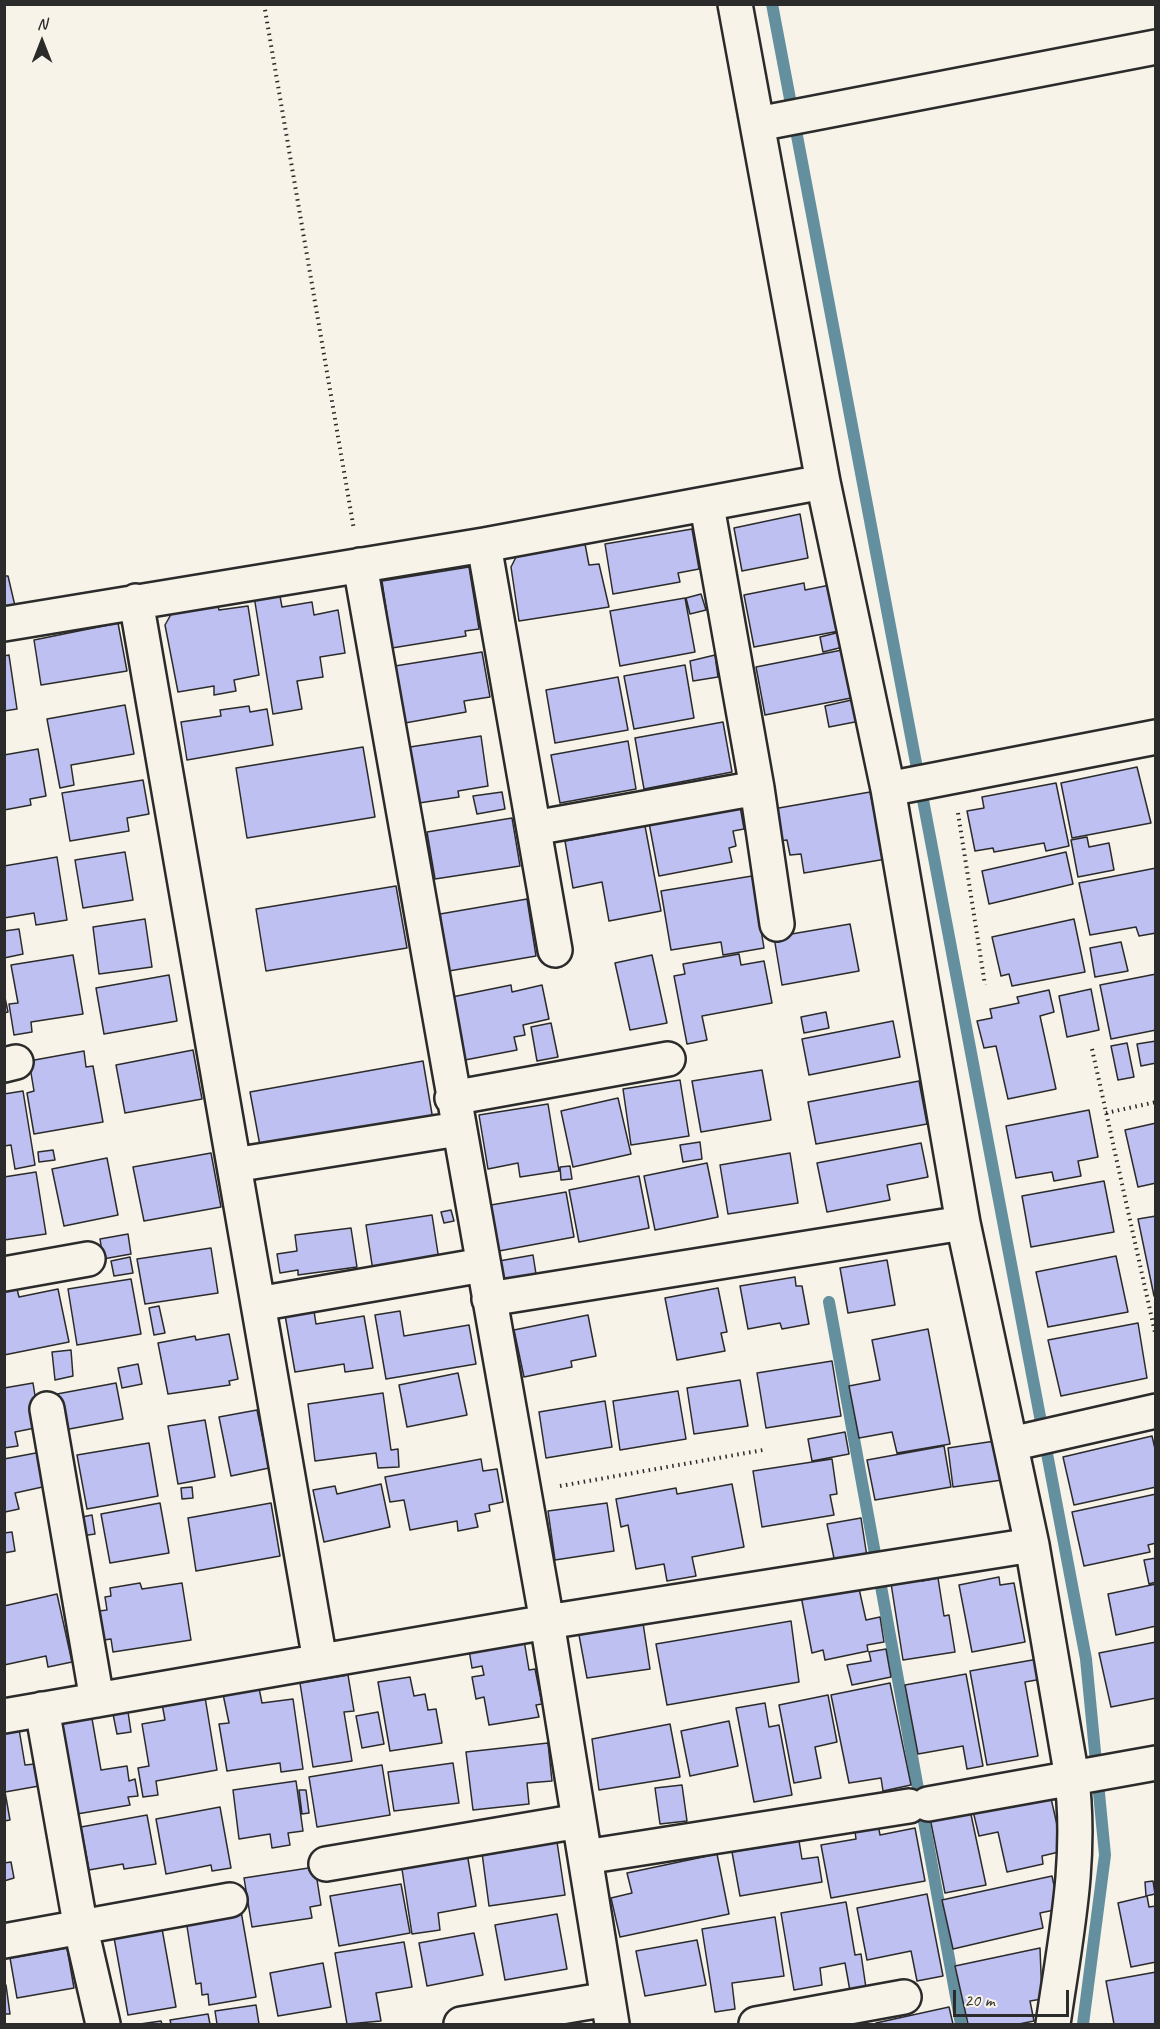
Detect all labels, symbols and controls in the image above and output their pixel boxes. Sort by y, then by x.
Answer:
north arrow [12,12,72,72]
text: N [37,14,47,34]
scale bar [956,1978,1072,2016]
text: 20 m [964,1989,995,2011]

